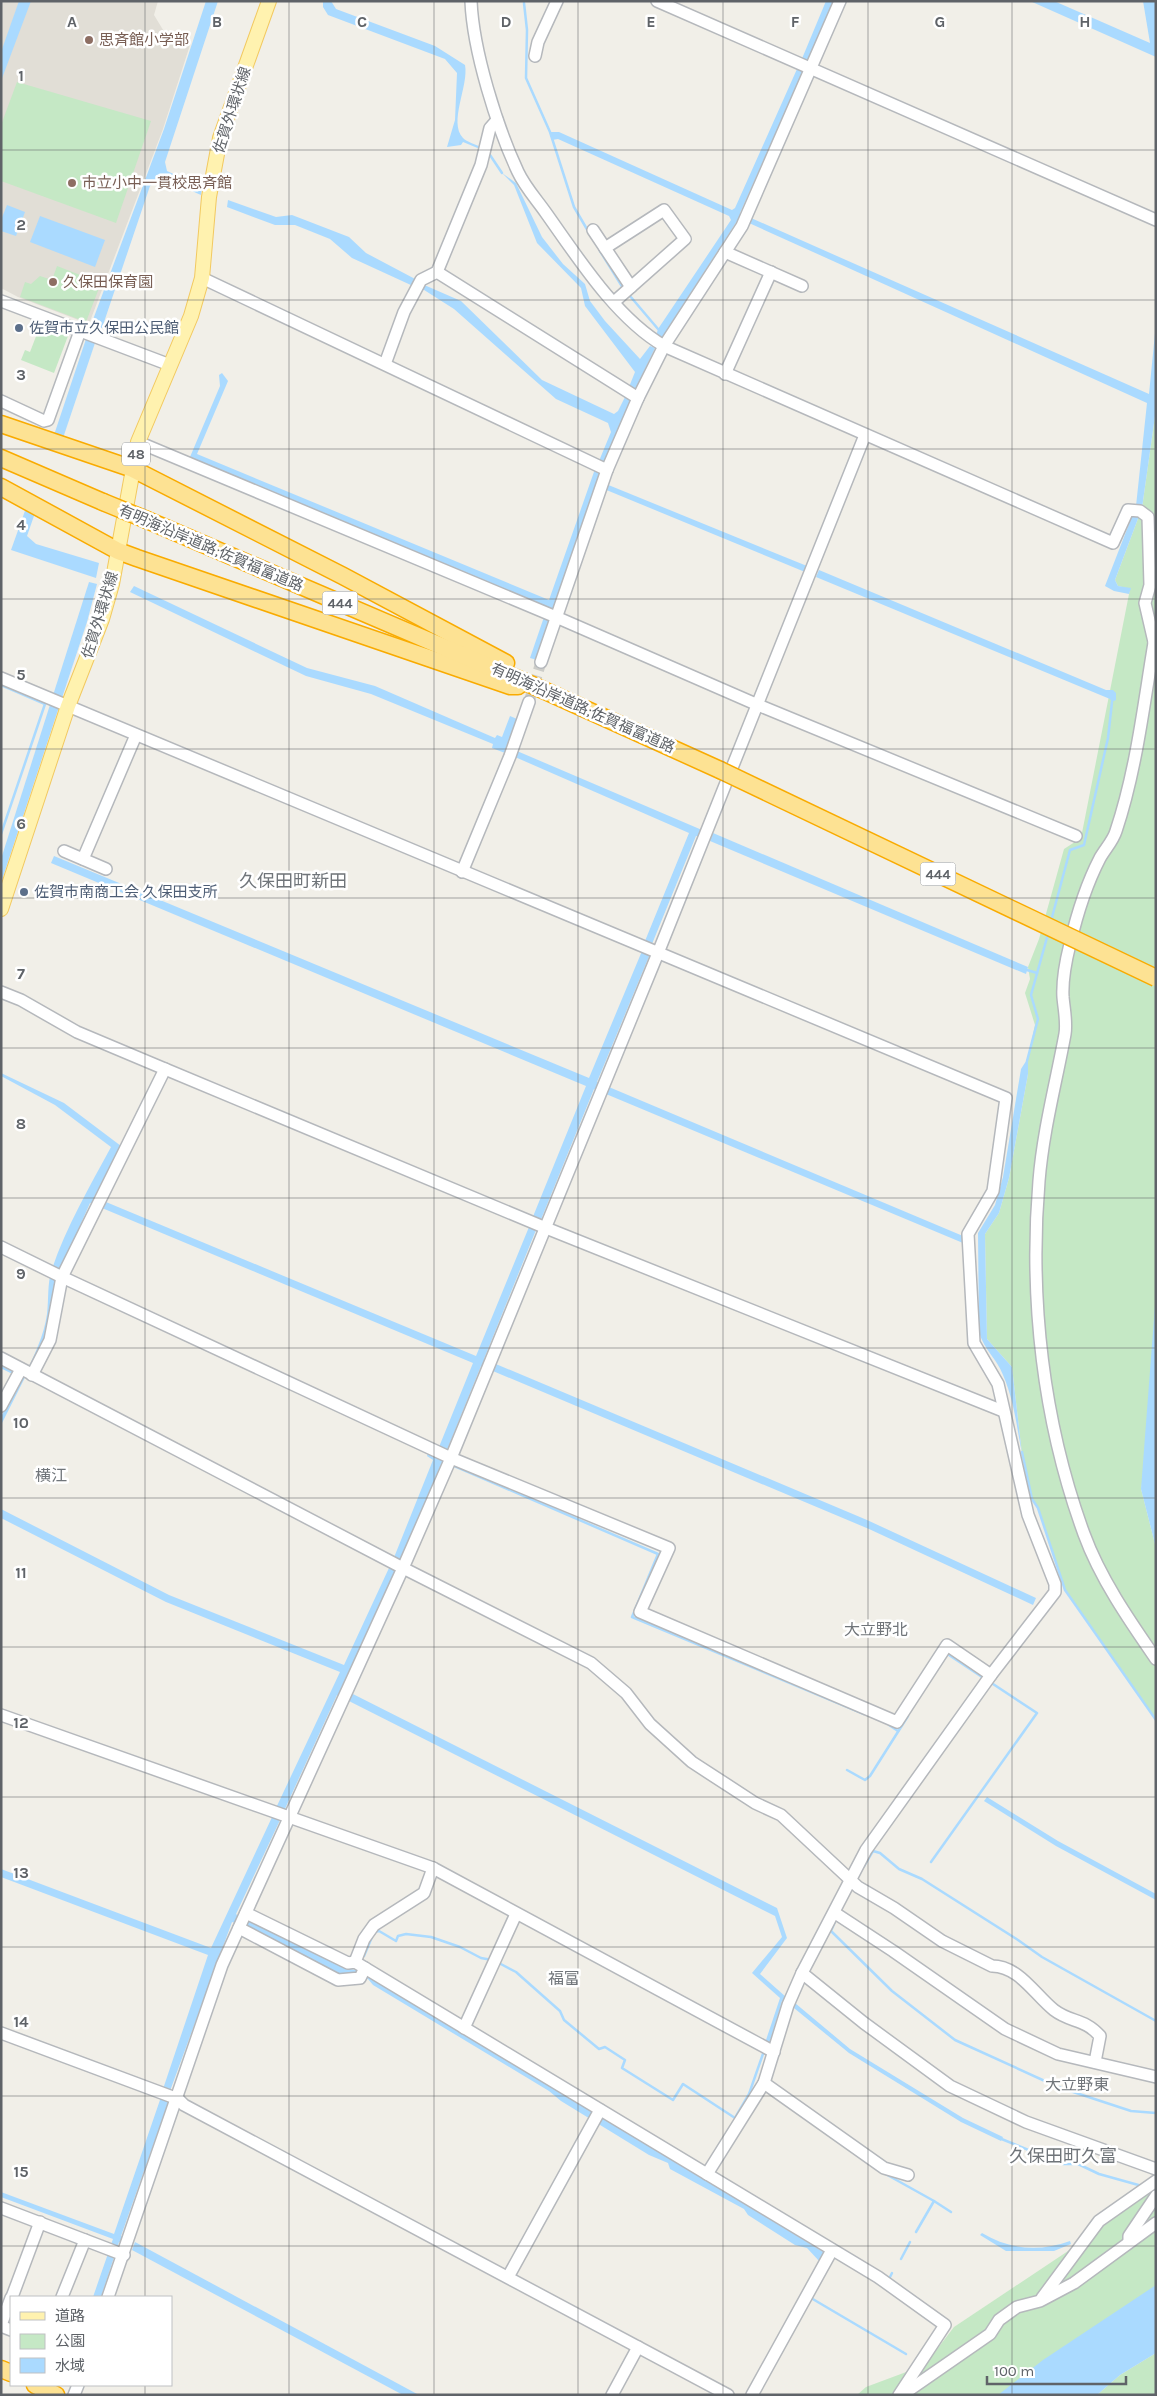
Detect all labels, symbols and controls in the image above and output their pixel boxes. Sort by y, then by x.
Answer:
text: A [67,12,77,31]
text: B [212,12,222,31]
text: C [357,12,367,31]
text: D [501,12,512,31]
text: E [646,12,656,31]
text: F [791,12,800,31]
text: G [935,12,945,31]
text: H [1079,12,1091,31]
place label: 思斉館小学部 [99,31,189,49]
marker: 思斉館小学部 [83,34,95,46]
street label: 佐賀外環状線 [210,64,254,156]
text: 1 [18,66,24,85]
place label: 市立小中一貫校思斉館 [82,174,232,192]
marker: 市立小中一貫校思斉館 [66,177,78,189]
text: 2 [16,215,26,234]
place label: 久保田保育園 [63,273,153,291]
marker: 久保田保育園 [47,276,59,288]
place label: 佐賀市立久保田公民館 [29,319,179,337]
marker: 佐賀市立久保田公民館 [13,322,25,334]
text: 3 [16,365,26,384]
road number: 48 [122,442,150,466]
street label: 有明海沿岸道路;佐賀福富道路 [116,501,306,595]
text: 4 [16,515,26,534]
street label: 佐賀外環状線 [78,569,122,661]
road number: 444 [322,592,358,614]
street label: 有明海沿岸道路;佐賀福富道路 [488,659,678,757]
text: 5 [16,665,26,684]
text: 6 [16,814,26,833]
road number: 444 [920,862,956,886]
district label: 久保田町新田 [239,870,347,892]
place label: 佐賀市南商工会 久保田支所 [34,883,218,901]
marker: 佐賀市南商工会 久保田支所 [18,886,30,898]
text: 7 [17,964,25,983]
text: 8 [16,1114,26,1133]
text: 9 [16,1264,26,1283]
text: 10 [13,1413,29,1432]
district label: 横江 [35,1466,67,1485]
text: 11 [15,1563,27,1582]
district label: 大立野北 [844,1620,908,1639]
text: 12 [13,1713,29,1732]
text: 13 [13,1863,29,1882]
district label: 福富 [548,1969,580,1988]
text: 14 [13,2012,29,2031]
district label: 大立野東 [1045,2075,1109,2094]
district label: 久保田町久富 [1009,2145,1117,2167]
text: 15 [13,2162,29,2181]
legend [10,2296,172,2386]
text: 道路 [55,2307,85,2325]
text: 公園 [55,2332,85,2350]
scale bar [987,2354,1126,2386]
text: 水域 [55,2357,85,2375]
text: 100 m [994,2362,1034,2380]

